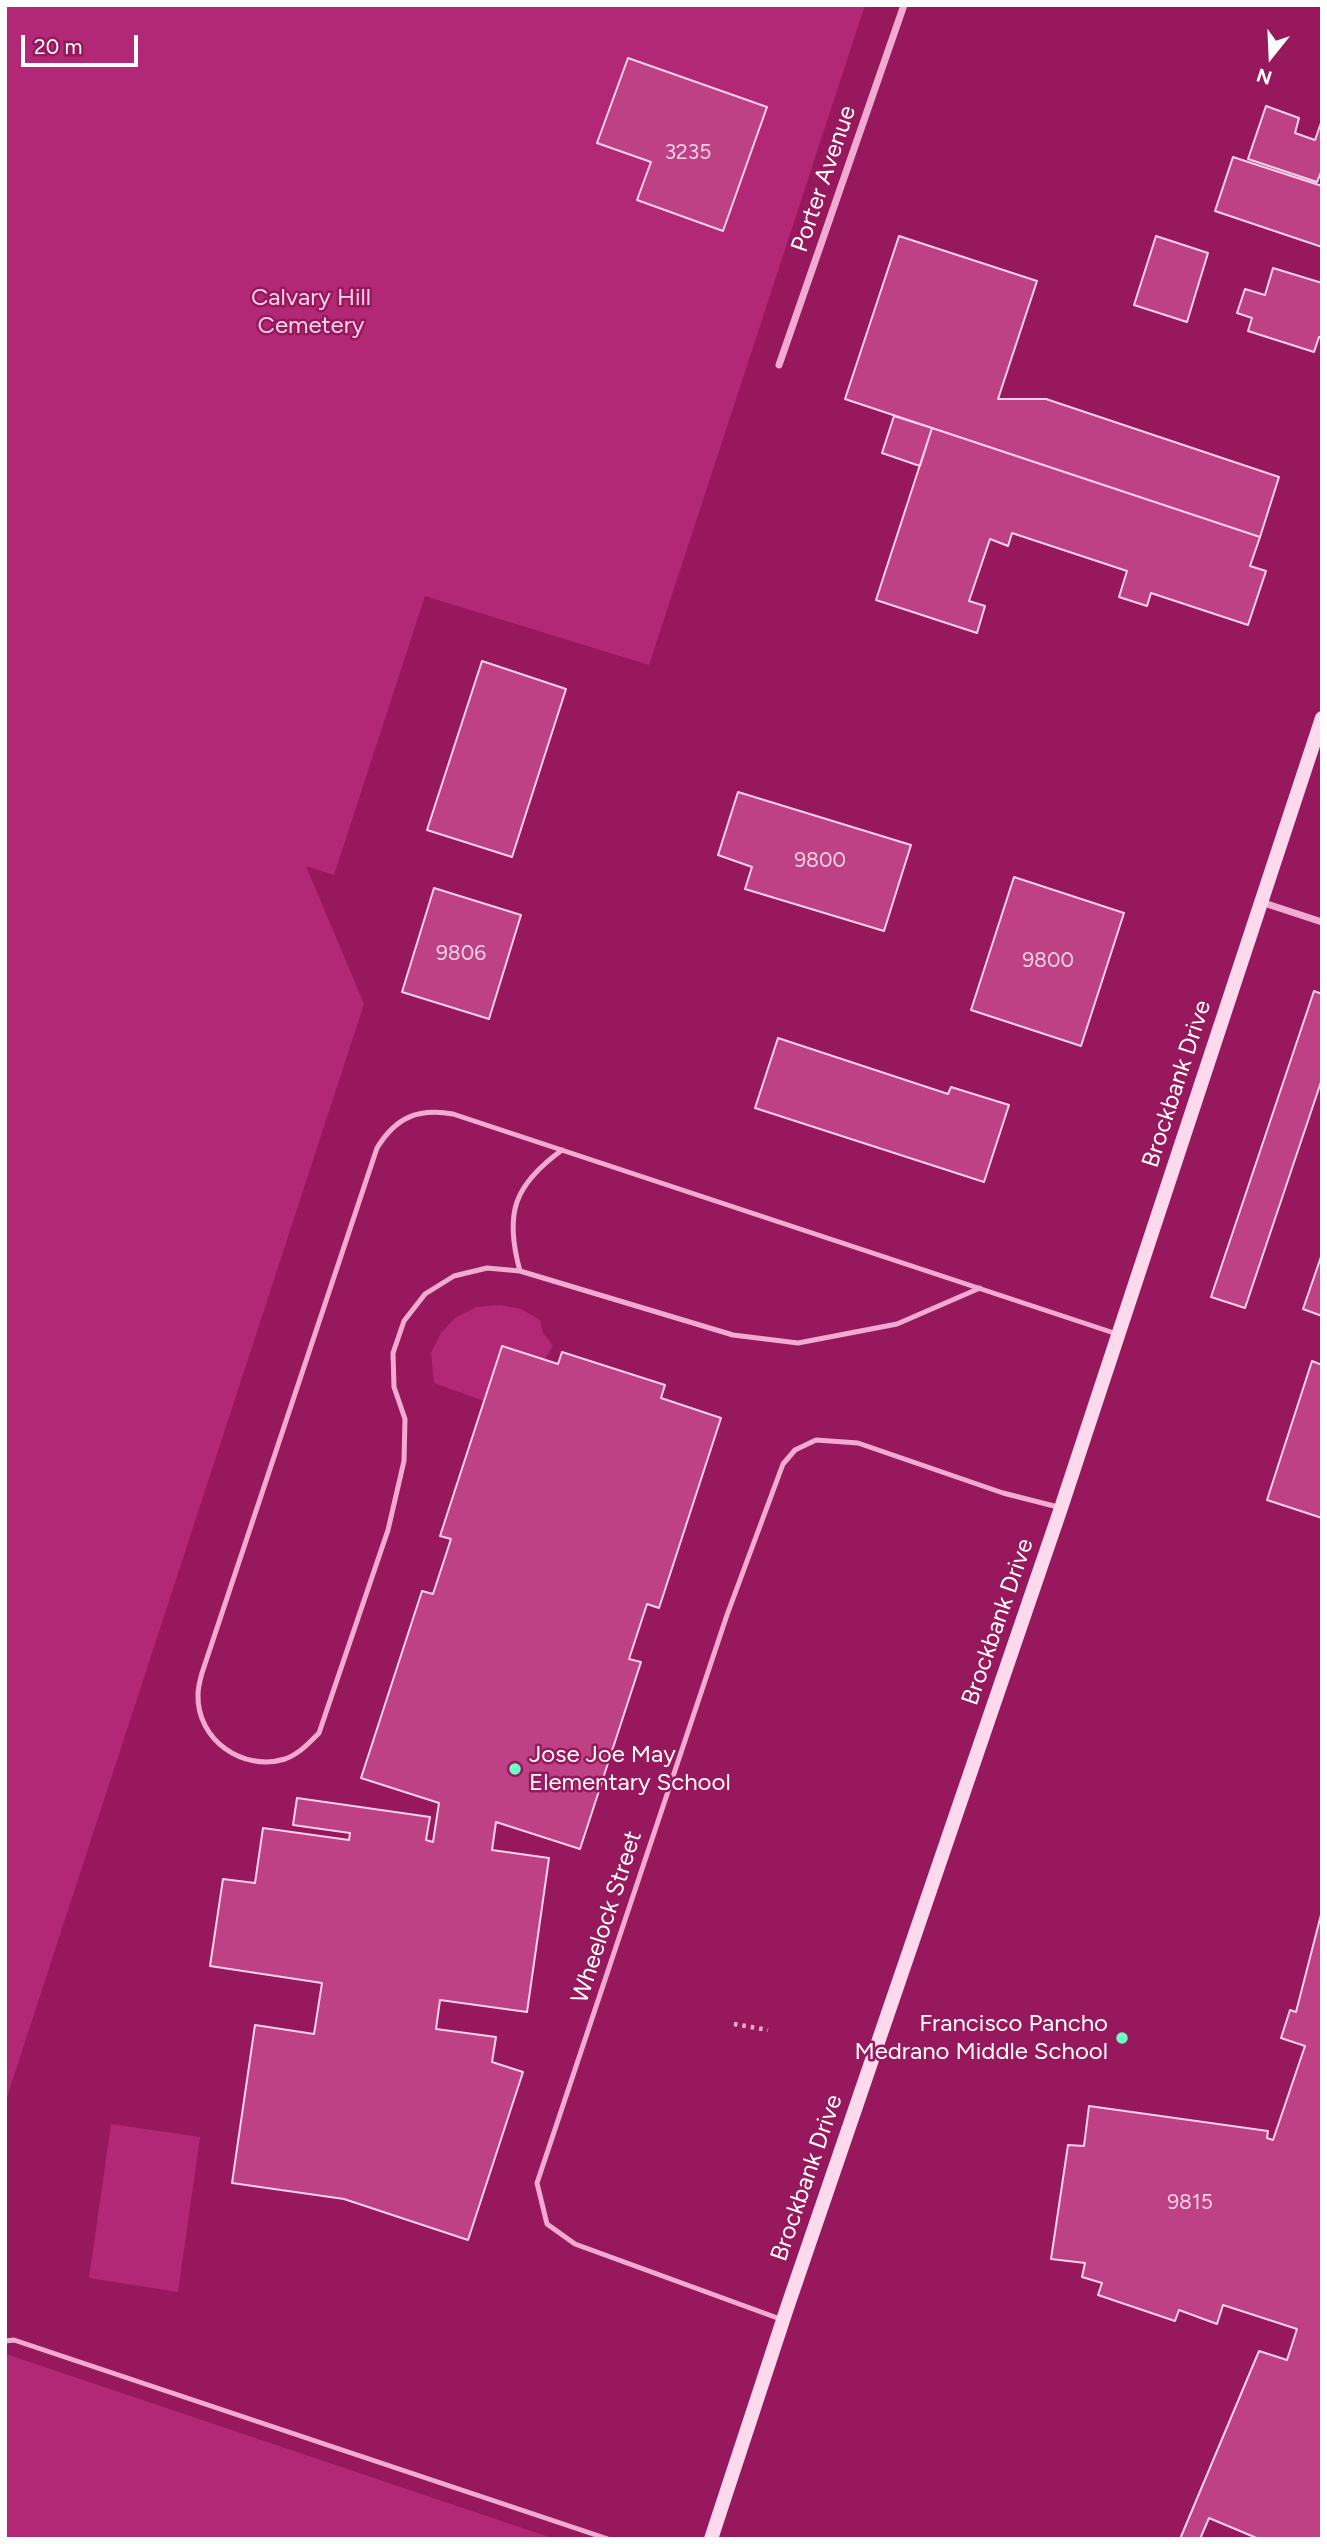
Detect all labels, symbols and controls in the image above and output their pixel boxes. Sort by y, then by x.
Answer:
scale bar [24,21,142,65]
north arrow [1236,21,1306,91]
text: 20 m [34,34,82,59]
text: N [1254,63,1275,90]
street label: Porter Avenue [785,102,863,256]
house number: 3235 [665,140,711,166]
park label: Calvary Hill Cemetery [251,284,371,340]
house number: 9800 [794,848,846,874]
house number: 9806 [436,941,486,967]
house number: 9800 [1022,948,1074,974]
street label: Brockbank Drive [1136,997,1218,1171]
street label: Brockbank Drive [956,1535,1040,1709]
place label: Jose Joe May Elementary School [529,1741,731,1797]
marker: Jose Joe May Elementary School [507,1761,523,1777]
street label: Wheelock Street [566,1827,648,2007]
place label: Francisco Pancho Medrano Middle School [854,2010,1108,2066]
marker: Francisco Pancho Medrano Middle School [1114,2030,1130,2046]
street label: Brockbank Drive [765,2091,849,2265]
house number: 9815 [1167,2190,1213,2216]

